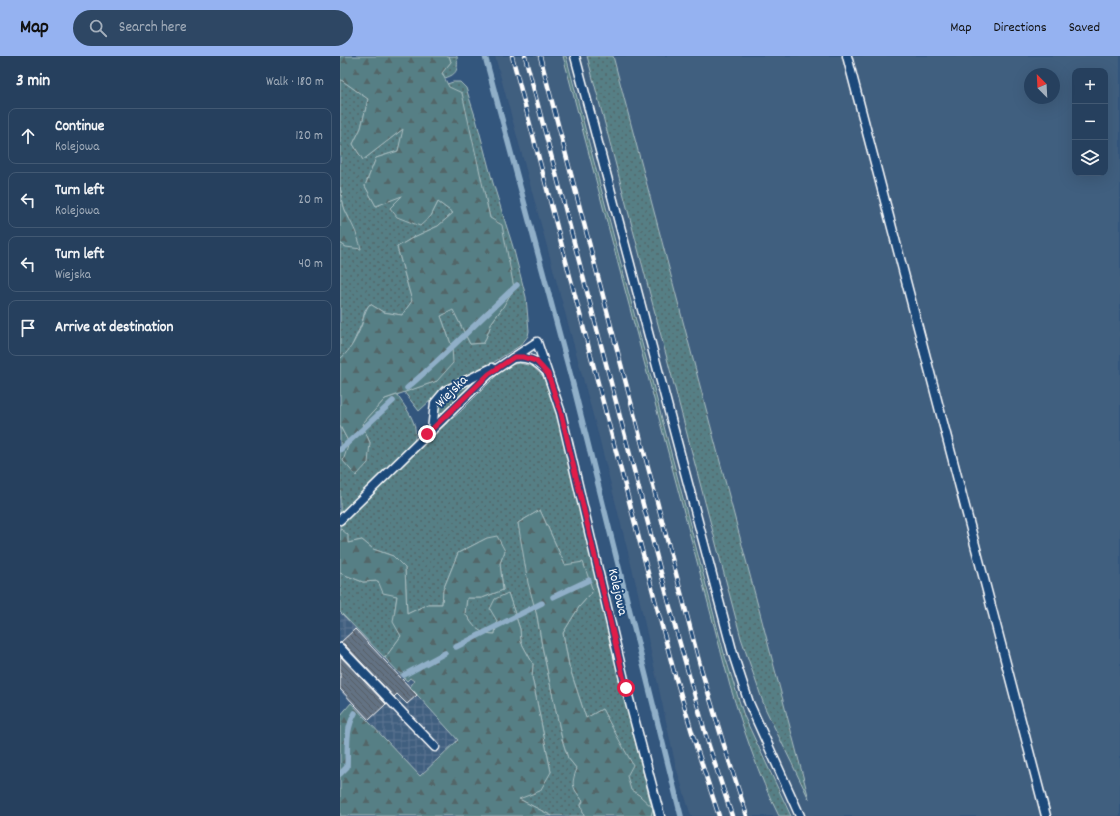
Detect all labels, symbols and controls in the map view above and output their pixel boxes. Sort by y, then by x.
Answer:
search box [73,10,353,46]
text: Map [20,15,49,42]
icon: search [87,17,109,39]
text: Search here [119,17,187,39]
text: Map [950,18,972,38]
text: Directions [994,18,1047,38]
text: Saved [1069,18,1100,38]
north arrow [1024,68,1060,104]
map controls [1072,68,1108,176]
button: + [1072,68,1108,104]
text: 3 min [16,70,50,94]
text: Walk · 180 m [266,73,324,92]
button: − [1072,104,1108,140]
text: Continue [55,116,104,138]
icon: ahead [17,125,39,147]
text: 120 m [295,127,323,146]
text: Kolejowa [55,138,99,157]
button: layers [1072,140,1108,176]
text: Turn left [55,180,104,202]
icon: left [17,189,39,211]
text: 20 m [298,191,323,210]
text: Kolejowa [55,202,99,221]
text: Turn left [55,244,104,266]
icon: left [17,253,39,275]
text: 40 m [299,255,323,274]
text: Wiejska [55,266,91,285]
icon: arrive [17,317,39,339]
text: Arrive at destination [55,317,173,339]
street label: Wiejska [431,371,473,413]
route end [418,425,436,443]
street label: Kolejowa [602,567,632,618]
route start [617,679,635,697]

